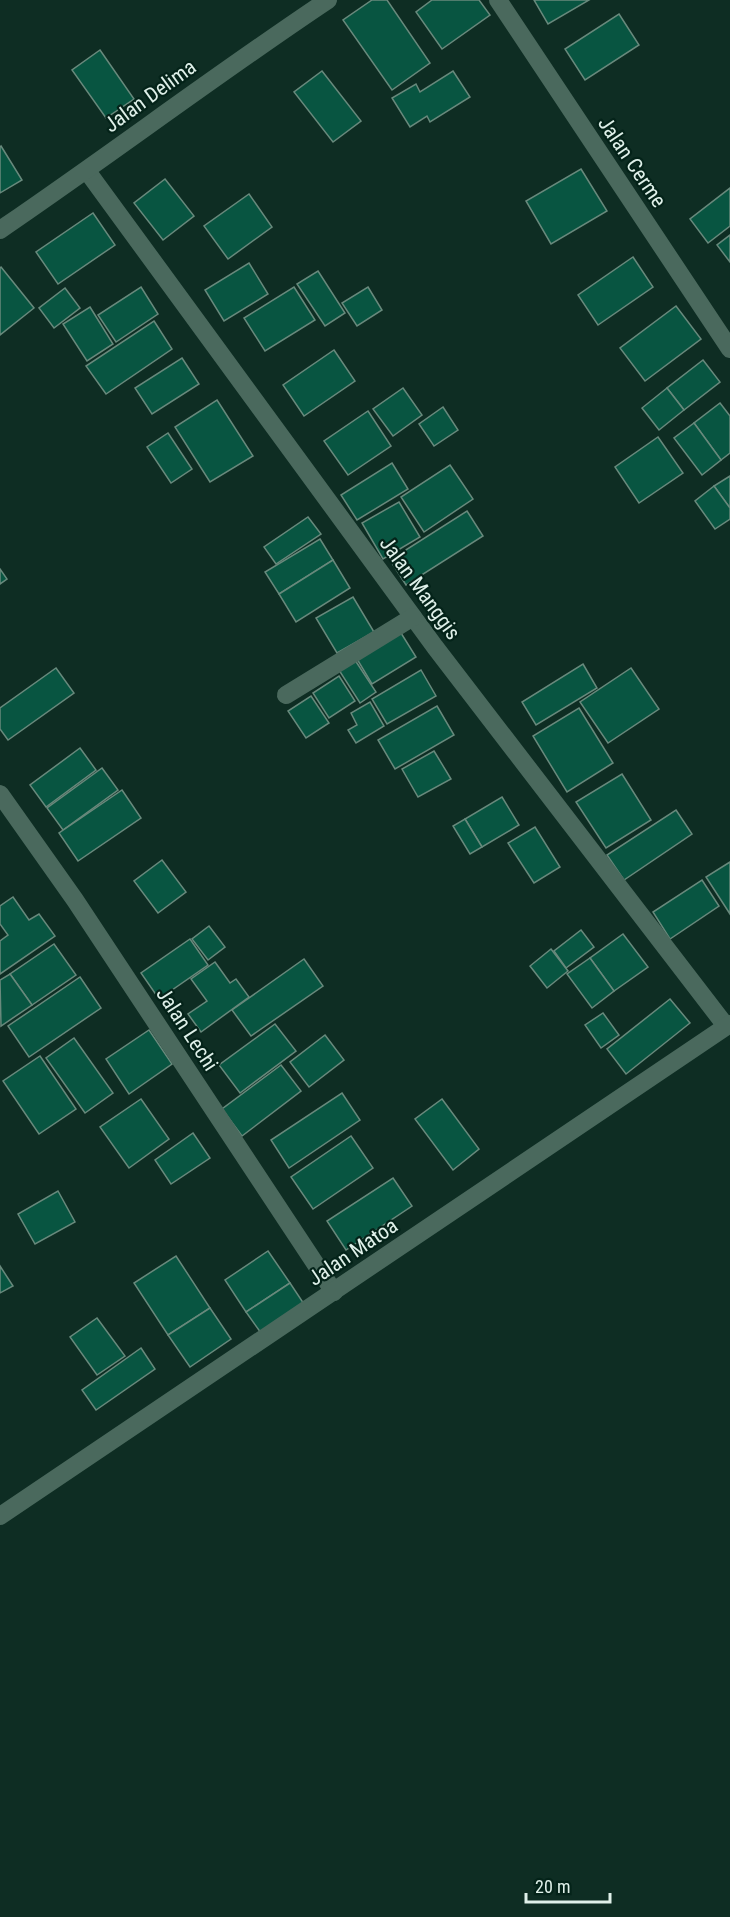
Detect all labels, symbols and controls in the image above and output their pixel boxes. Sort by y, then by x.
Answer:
street label: Jalan Delima [99,55,201,137]
street label: Jalan Cerme [593,112,671,212]
street label: Jalan Manggis [375,532,465,644]
street label: Jalan Lechi [151,983,223,1075]
street label: Jalan Matoa [304,1213,402,1291]
scale bar [526,1866,610,1904]
text: 20 m [535,1876,570,1897]

